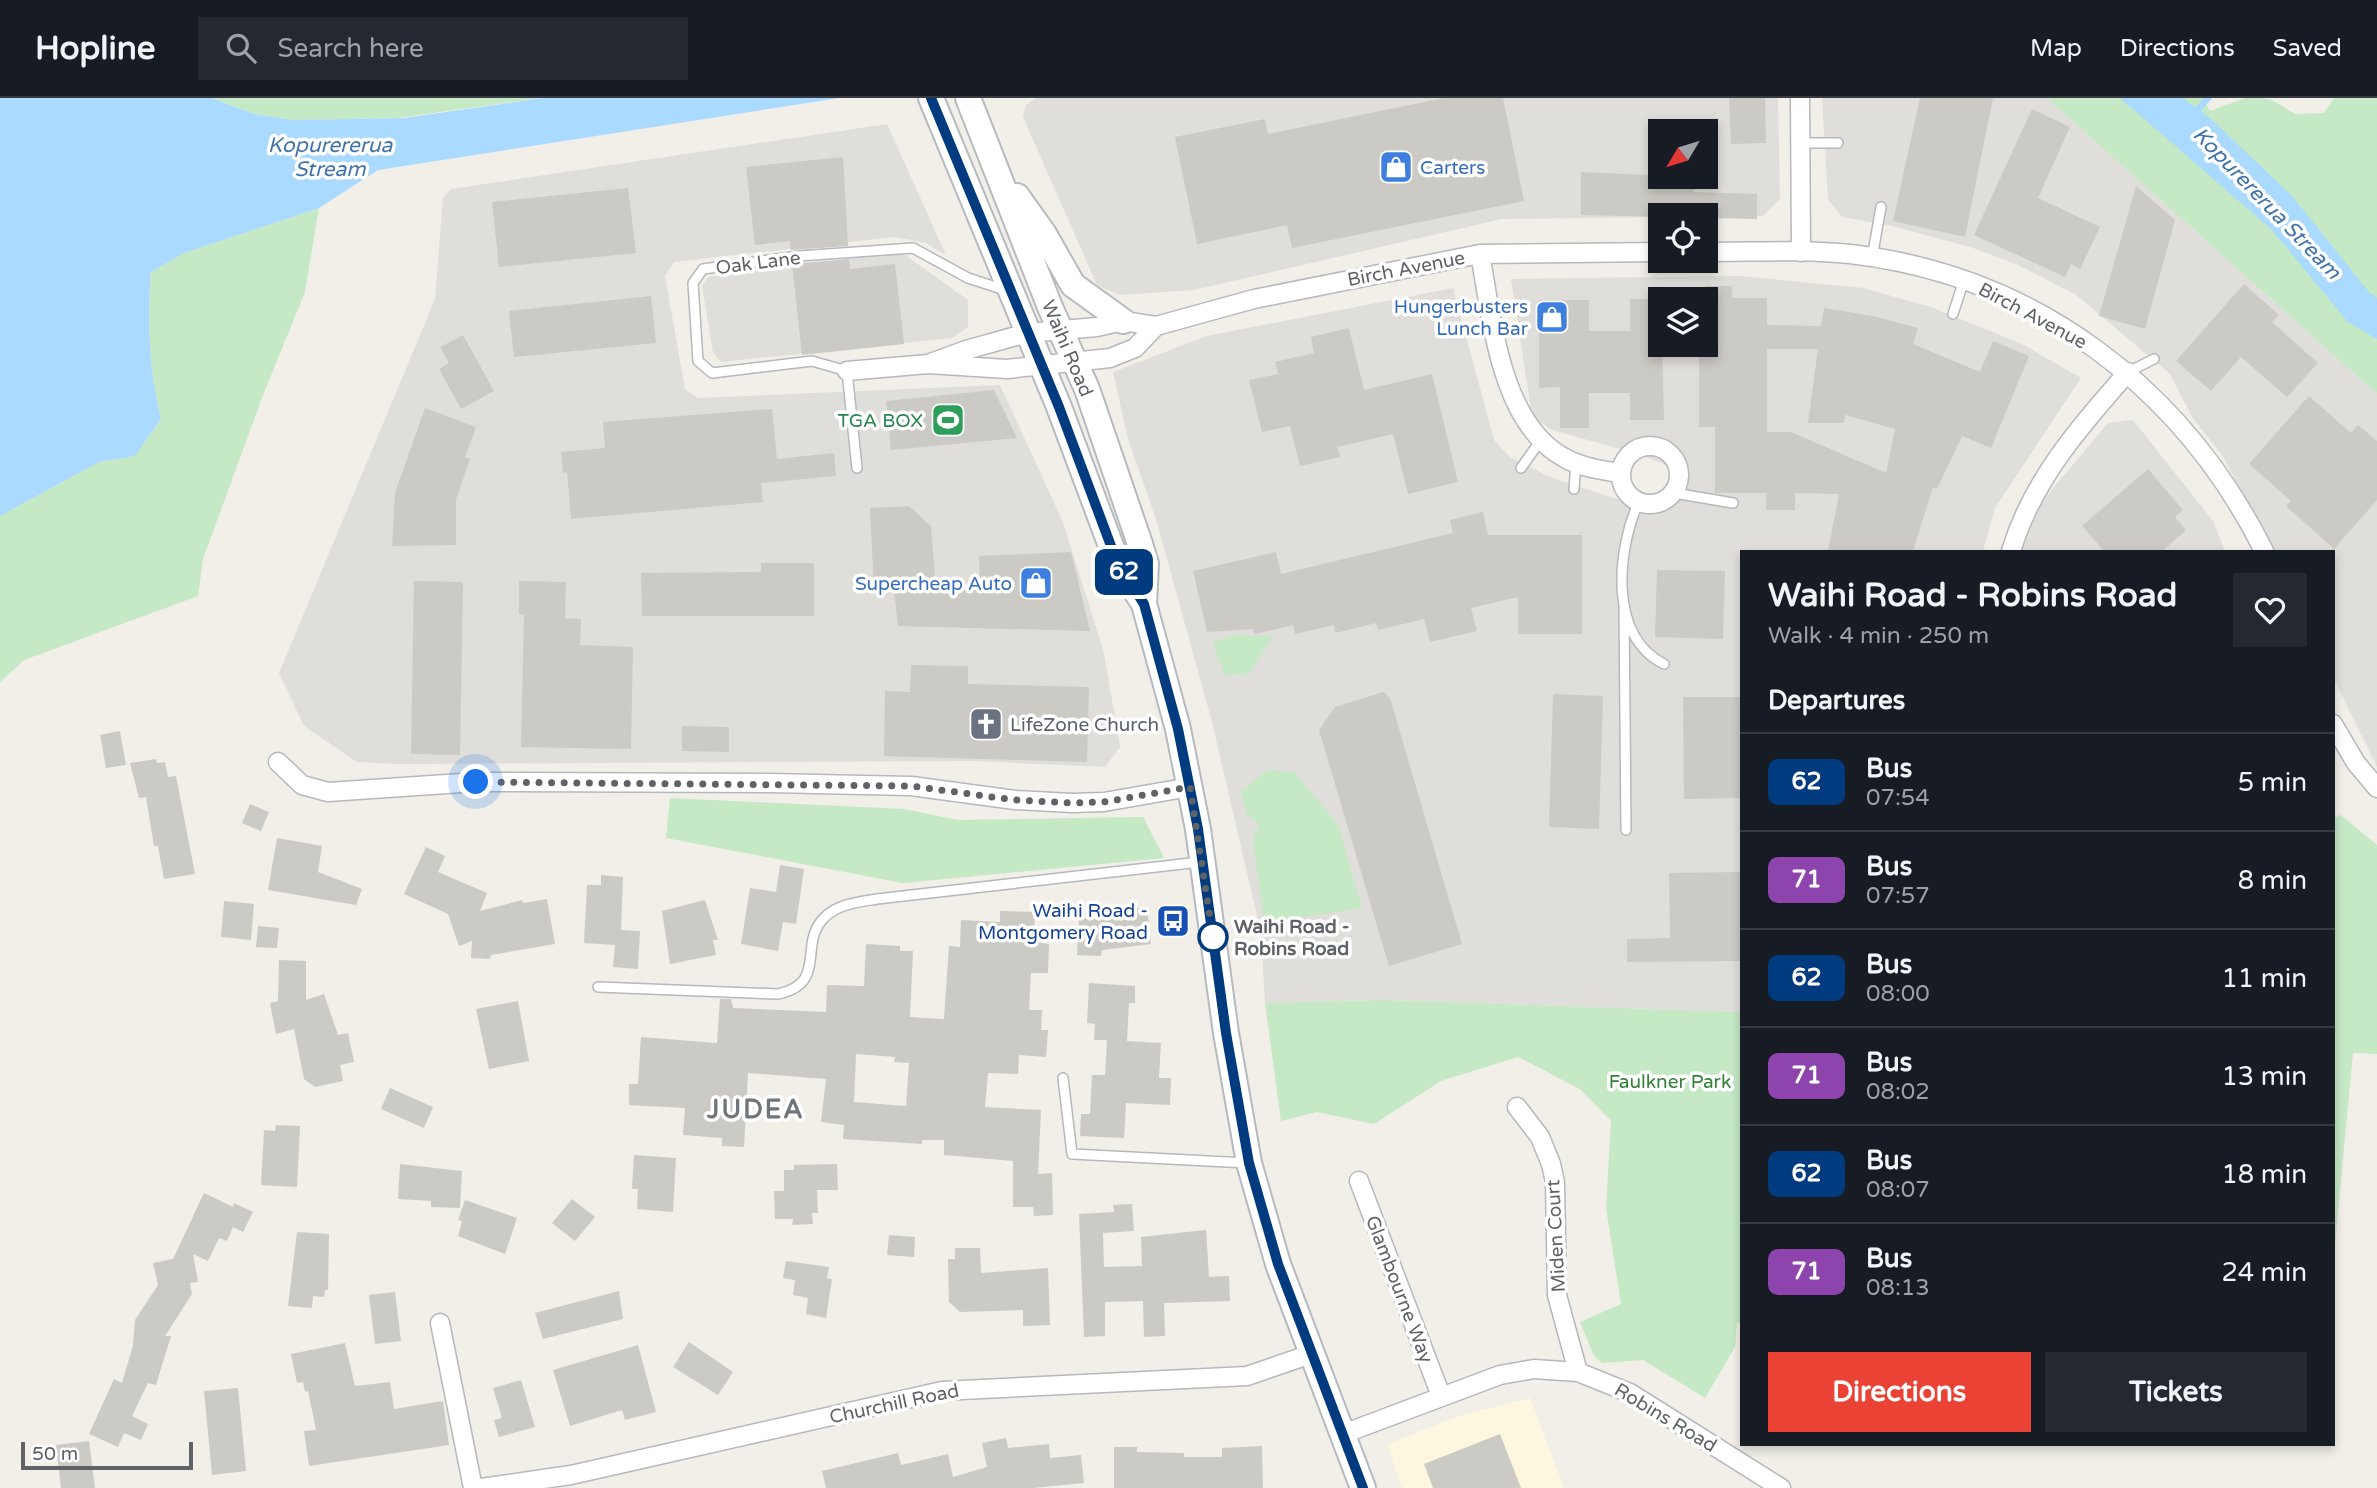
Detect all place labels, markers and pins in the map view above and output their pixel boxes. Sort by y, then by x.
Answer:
shop icon: Carters [1377,148,1415,186]
place label: Carters [1420,157,1485,179]
place label: Hungerbusters Lunch Bar [1394,296,1529,340]
shop icon: Hungerbusters Lunch Bar [1533,298,1571,336]
sports icon: TGA BOX [929,401,967,439]
place label: TGA BOX [838,410,923,432]
shop icon: Supercheap Auto [1017,564,1055,602]
place label: Supercheap Auto [855,573,1012,595]
church icon: LifeZone Church [967,705,1005,743]
place label: LifeZone Church [1010,714,1159,736]
place label: Waihi Road - Montgomery Road [978,900,1148,944]
bus stop icon: Waihi Road - Montgomery Road [1154,902,1192,940]
place label: Waihi Road - Robins Road [1234,916,1350,960]
marker: Waihi Road - Robins Road [1198,922,1228,952]

